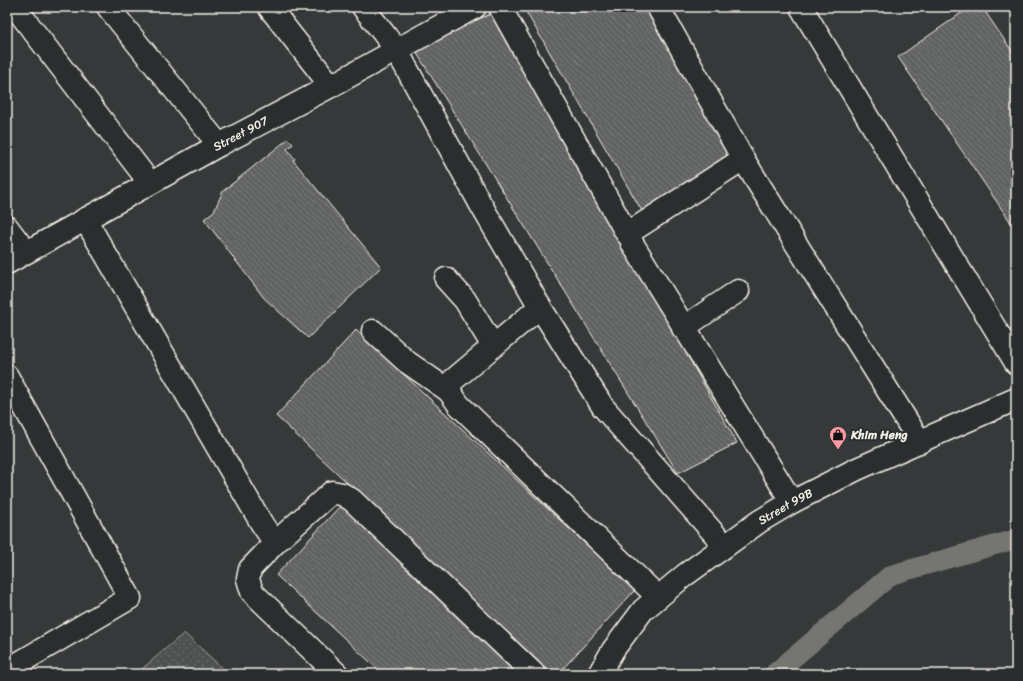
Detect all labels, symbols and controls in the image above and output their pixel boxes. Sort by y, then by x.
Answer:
street label: Street 907 [209,109,273,157]
place label: Khim Heng [850,424,908,446]
shop icon: Khim Heng [828,425,848,450]
street label: Street 99B [753,482,817,531]

